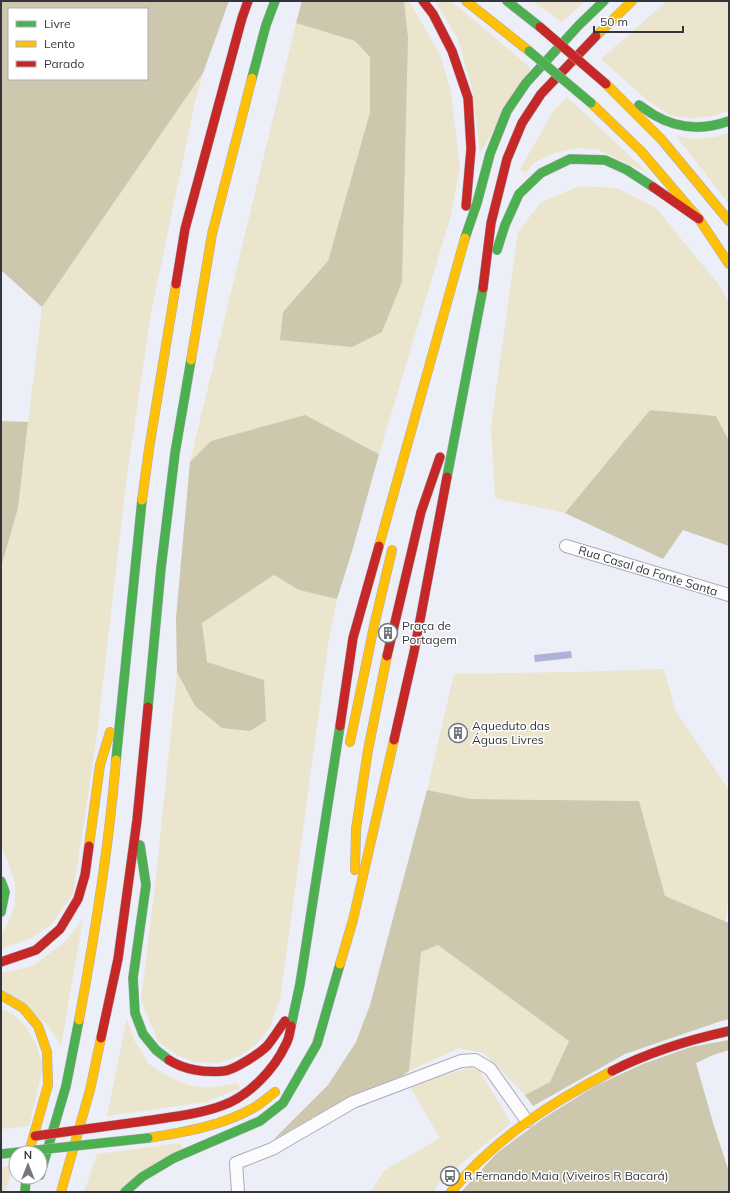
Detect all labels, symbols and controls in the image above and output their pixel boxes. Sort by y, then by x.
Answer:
legend [8,8,148,80]
scale bar [594,8,683,34]
text: 50 m [600,14,628,29]
text: Livre [44,16,71,31]
text: Lento [44,36,75,51]
text: Parado [44,56,84,71]
street label: Rua Casal da Fonte Santa [577,542,720,599]
place label: Praça de Portagem [402,618,457,647]
building icon: Praça de Portagem [377,622,399,644]
place label: Aqueduto das Águas Livres [472,718,550,747]
building icon: Aqueduto das Águas Livres [447,722,469,744]
north arrow [8,1145,48,1185]
text: N [24,1148,32,1162]
bus stop icon: R Fernando Maia (Viveiros R Bacará) [439,1165,461,1187]
place label: R Fernando Maia (Viveiros R Bacará) [464,1168,669,1183]

